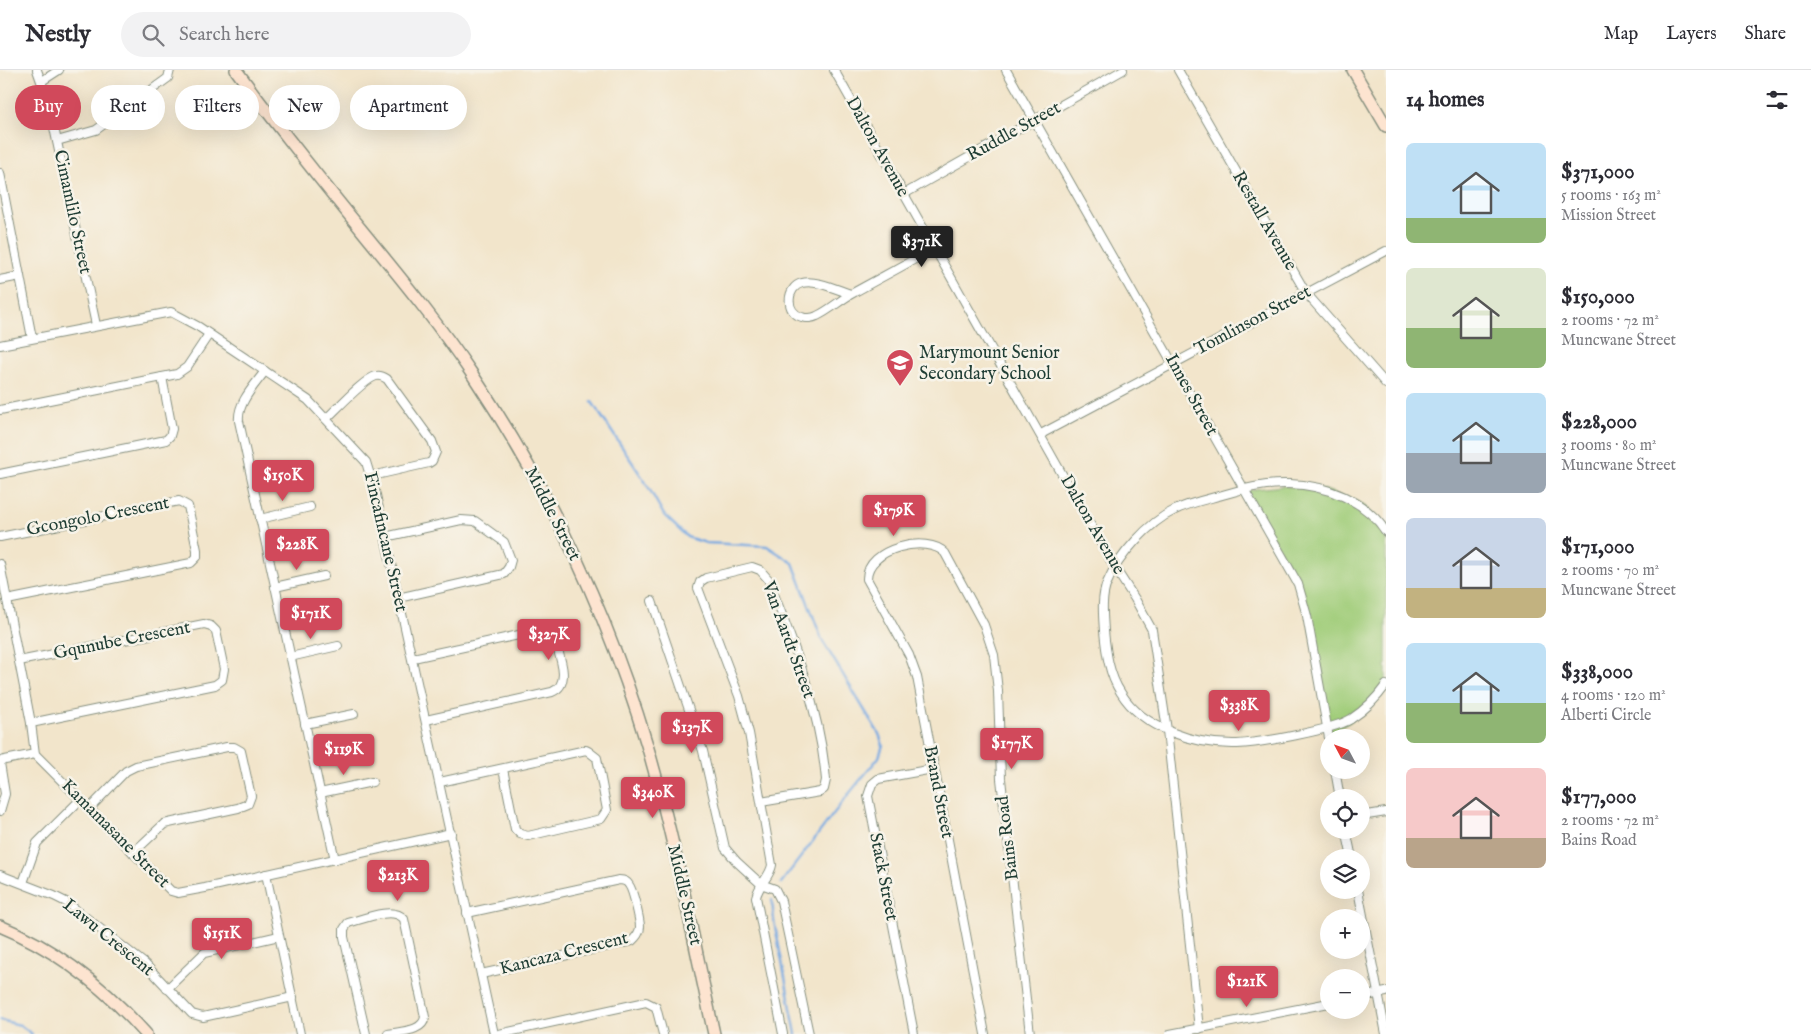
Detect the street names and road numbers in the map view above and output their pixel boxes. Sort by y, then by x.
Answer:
street label: Dalton Avenue [840,93,914,201]
street label: Ruddle Street [963,97,1065,167]
street label: Cimamlilo Street [48,148,96,276]
street label: Restall Avenue [1226,167,1302,275]
street label: Tomlinson Street [1191,281,1315,361]
street label: Innes Street [1159,350,1223,440]
street label: Middle Street [518,463,586,565]
street label: Fincafincane Street [358,470,412,614]
street label: Dalton Avenue [1054,471,1130,579]
street label: Gcongolo Crescent [25,492,171,542]
street label: Van Aardt Street [756,577,820,702]
street label: Gqunube Crescent [52,616,192,666]
street label: Brand Street [918,744,958,840]
street label: Kamamasane Street [56,775,174,893]
street label: Bains Road [991,794,1025,882]
street label: Stack Street [863,831,903,923]
street label: Middle Street [661,842,707,948]
street label: Lawu Crescent [58,894,158,982]
street label: Kancaza Crescent [497,927,631,981]

